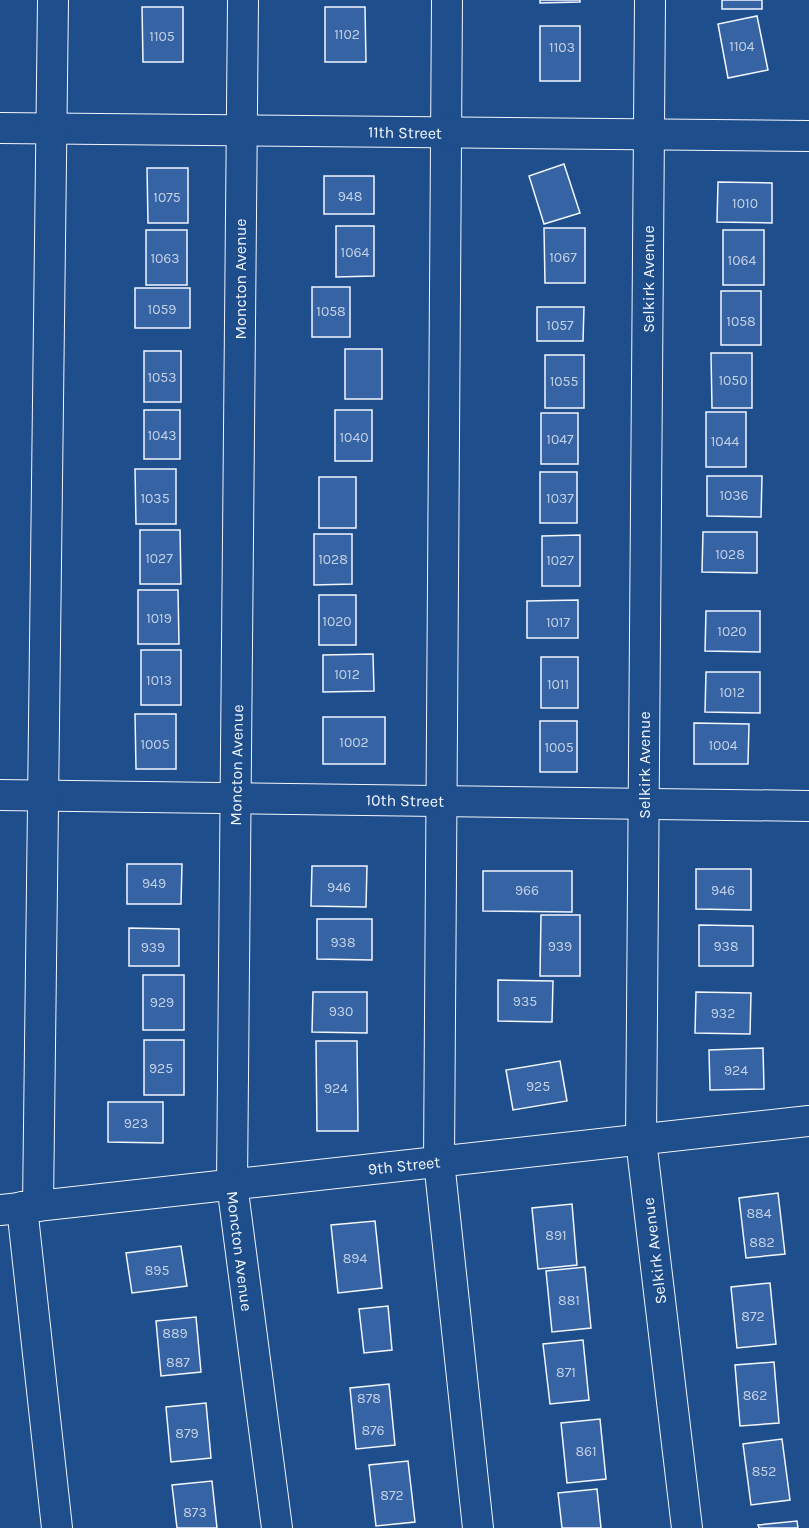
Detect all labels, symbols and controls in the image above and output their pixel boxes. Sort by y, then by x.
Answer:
house number: 1102 [334,26,360,43]
house number: 1105 [149,28,175,45]
house number: 1104 [729,38,755,55]
house number: 1103 [549,39,575,56]
street label: 11th Street [368,122,442,143]
house number: 948 [338,188,362,205]
house number: 1075 [153,189,181,206]
house number: 1010 [732,195,758,212]
street label: Moncton Avenue [231,218,250,340]
street label: Selkirk Avenue [639,225,658,333]
house number: 1064 [341,244,370,261]
house number: 1067 [549,249,577,266]
house number: 1063 [150,250,180,267]
house number: 1064 [728,252,757,269]
house number: 1059 [148,301,176,318]
house number: 1058 [316,303,346,320]
house number: 1058 [726,313,756,330]
house number: 1057 [546,317,574,334]
house number: 1053 [147,369,177,386]
house number: 1050 [718,372,748,389]
house number: 1055 [550,373,578,390]
house number: 1043 [147,427,177,444]
house number: 1040 [339,429,369,446]
house number: 1047 [546,431,574,448]
house number: 1044 [711,433,739,450]
house number: 1036 [719,487,749,504]
house number: 1035 [140,490,170,507]
house number: 1037 [546,490,574,507]
house number: 1028 [715,546,745,563]
house number: 1027 [145,550,173,567]
house number: 1028 [318,551,348,568]
house number: 1027 [546,552,574,569]
house number: 1019 [146,610,172,627]
house number: 1020 [322,613,352,630]
house number: 1017 [546,614,570,631]
house number: 1020 [717,623,747,640]
house number: 1012 [334,666,360,683]
house number: 1013 [146,672,172,689]
house number: 1011 [547,676,569,693]
house number: 1012 [719,684,745,701]
street label: Moncton Avenue [226,704,247,826]
street label: Selkirk Avenue [635,711,654,819]
house number: 1002 [339,734,369,751]
house number: 1005 [140,736,170,753]
house number: 1004 [708,737,738,754]
house number: 1005 [544,739,574,756]
street label: 10th Street [366,790,444,811]
house number: 949 [142,875,166,892]
house number: 946 [327,879,351,896]
house number: 966 [515,882,539,899]
house number: 946 [711,882,735,899]
house number: 938 [331,934,356,951]
house number: 939 [548,938,572,955]
house number: 938 [714,938,739,955]
house number: 939 [141,939,165,956]
house number: 935 [513,993,537,1010]
house number: 929 [150,994,174,1011]
house number: 930 [329,1003,353,1020]
house number: 932 [711,1005,735,1022]
house number: 925 [149,1060,173,1077]
house number: 924 [724,1062,748,1079]
house number: 925 [526,1078,550,1095]
house number: 924 [324,1080,348,1097]
house number: 923 [124,1115,148,1132]
street label: 9th Street [367,1152,441,1179]
street label: Moncton Avenue [223,1190,256,1312]
street label: Selkirk Avenue [639,1196,670,1305]
house number: 884 [746,1205,772,1222]
house number: 891 [545,1227,567,1244]
house number: 882 [749,1234,775,1251]
house number: 894 [343,1250,367,1267]
house number: 895 [145,1262,169,1279]
house number: 881 [558,1292,580,1309]
house number: 872 [741,1308,765,1325]
house number: 889 [162,1325,188,1342]
house number: 887 [166,1354,190,1371]
house number: 871 [556,1364,576,1381]
house number: 862 [743,1387,767,1404]
house number: 878 [357,1390,381,1407]
house number: 876 [361,1422,385,1439]
house number: 879 [175,1425,199,1442]
house number: 861 [575,1443,597,1460]
house number: 852 [752,1463,776,1480]
house number: 872 [380,1487,404,1504]
house number: 873 [183,1504,207,1521]

